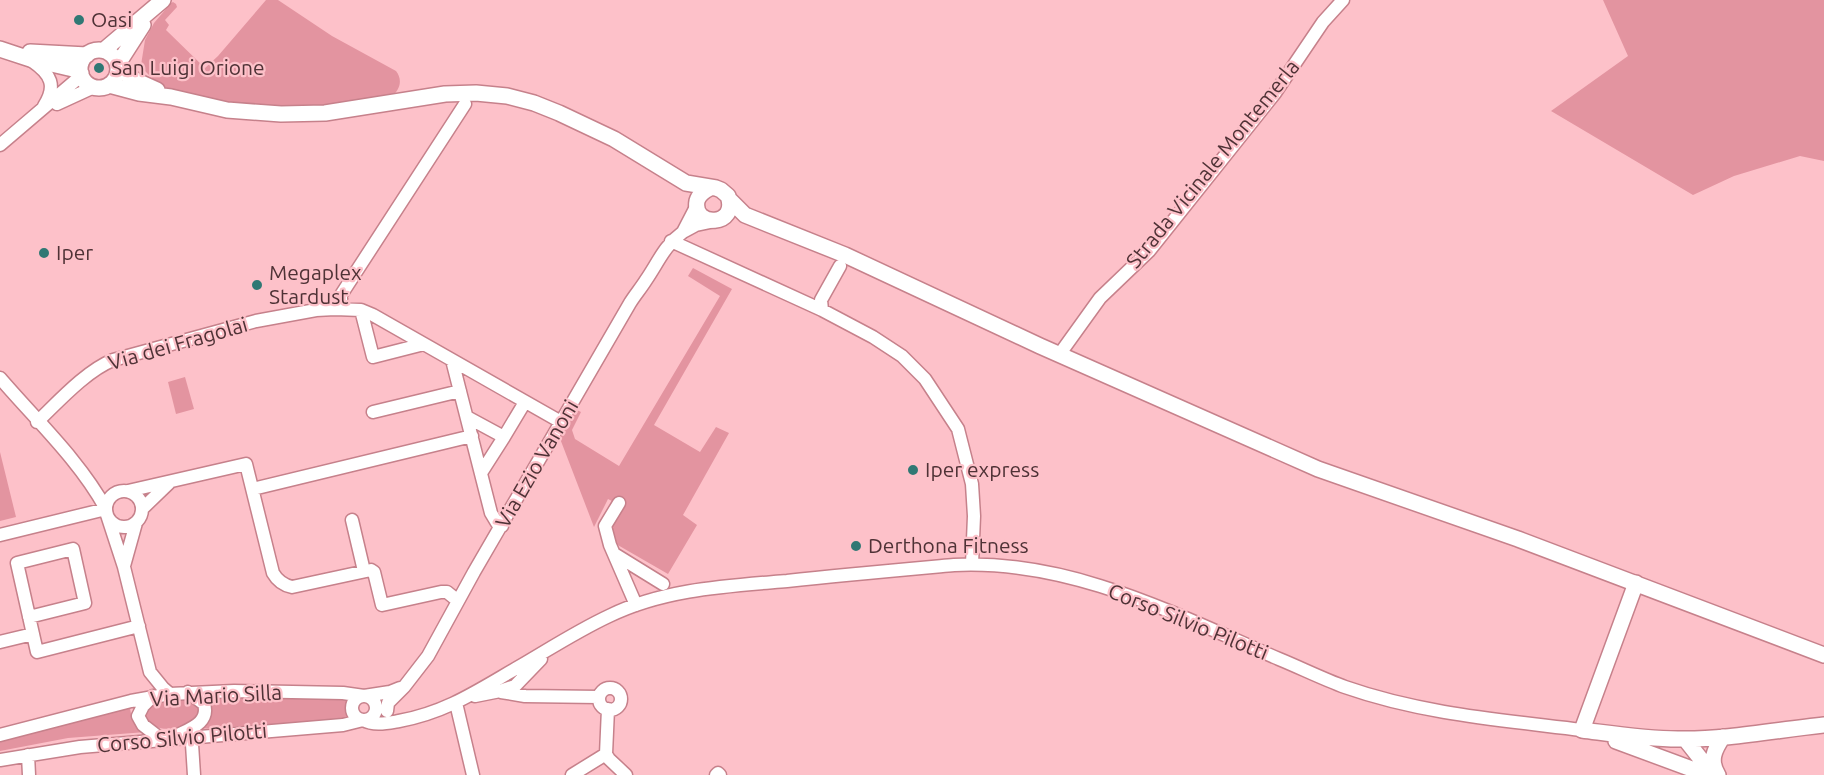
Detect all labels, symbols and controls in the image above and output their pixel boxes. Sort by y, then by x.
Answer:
place label: Oasi [91,7,132,31]
marker: Oasi [72,13,86,27]
street label: Strada Vicinale Montemerla [1121,54,1304,272]
place label: San Luigi Orione [111,55,265,79]
marker: San Luigi Orione [92,61,106,75]
place label: Iper [56,240,93,264]
marker: Iper [37,246,51,260]
place label: Megaplex Stardust [269,260,362,308]
marker: Megaplex Stardust [250,278,264,292]
street label: Via dei Fragolai [105,312,250,374]
street label: Via Ezio Vanoni [490,395,582,532]
place label: Iper express [925,457,1039,481]
marker: Iper express [906,463,920,477]
place label: Derthona Fitness [868,533,1029,557]
marker: Derthona Fitness [849,539,863,553]
street label: Corso Silvio Pilotti [1105,578,1272,664]
street label: Via Mario Silla [149,680,282,710]
street label: Corso Silvio Pilotti [96,718,268,756]

